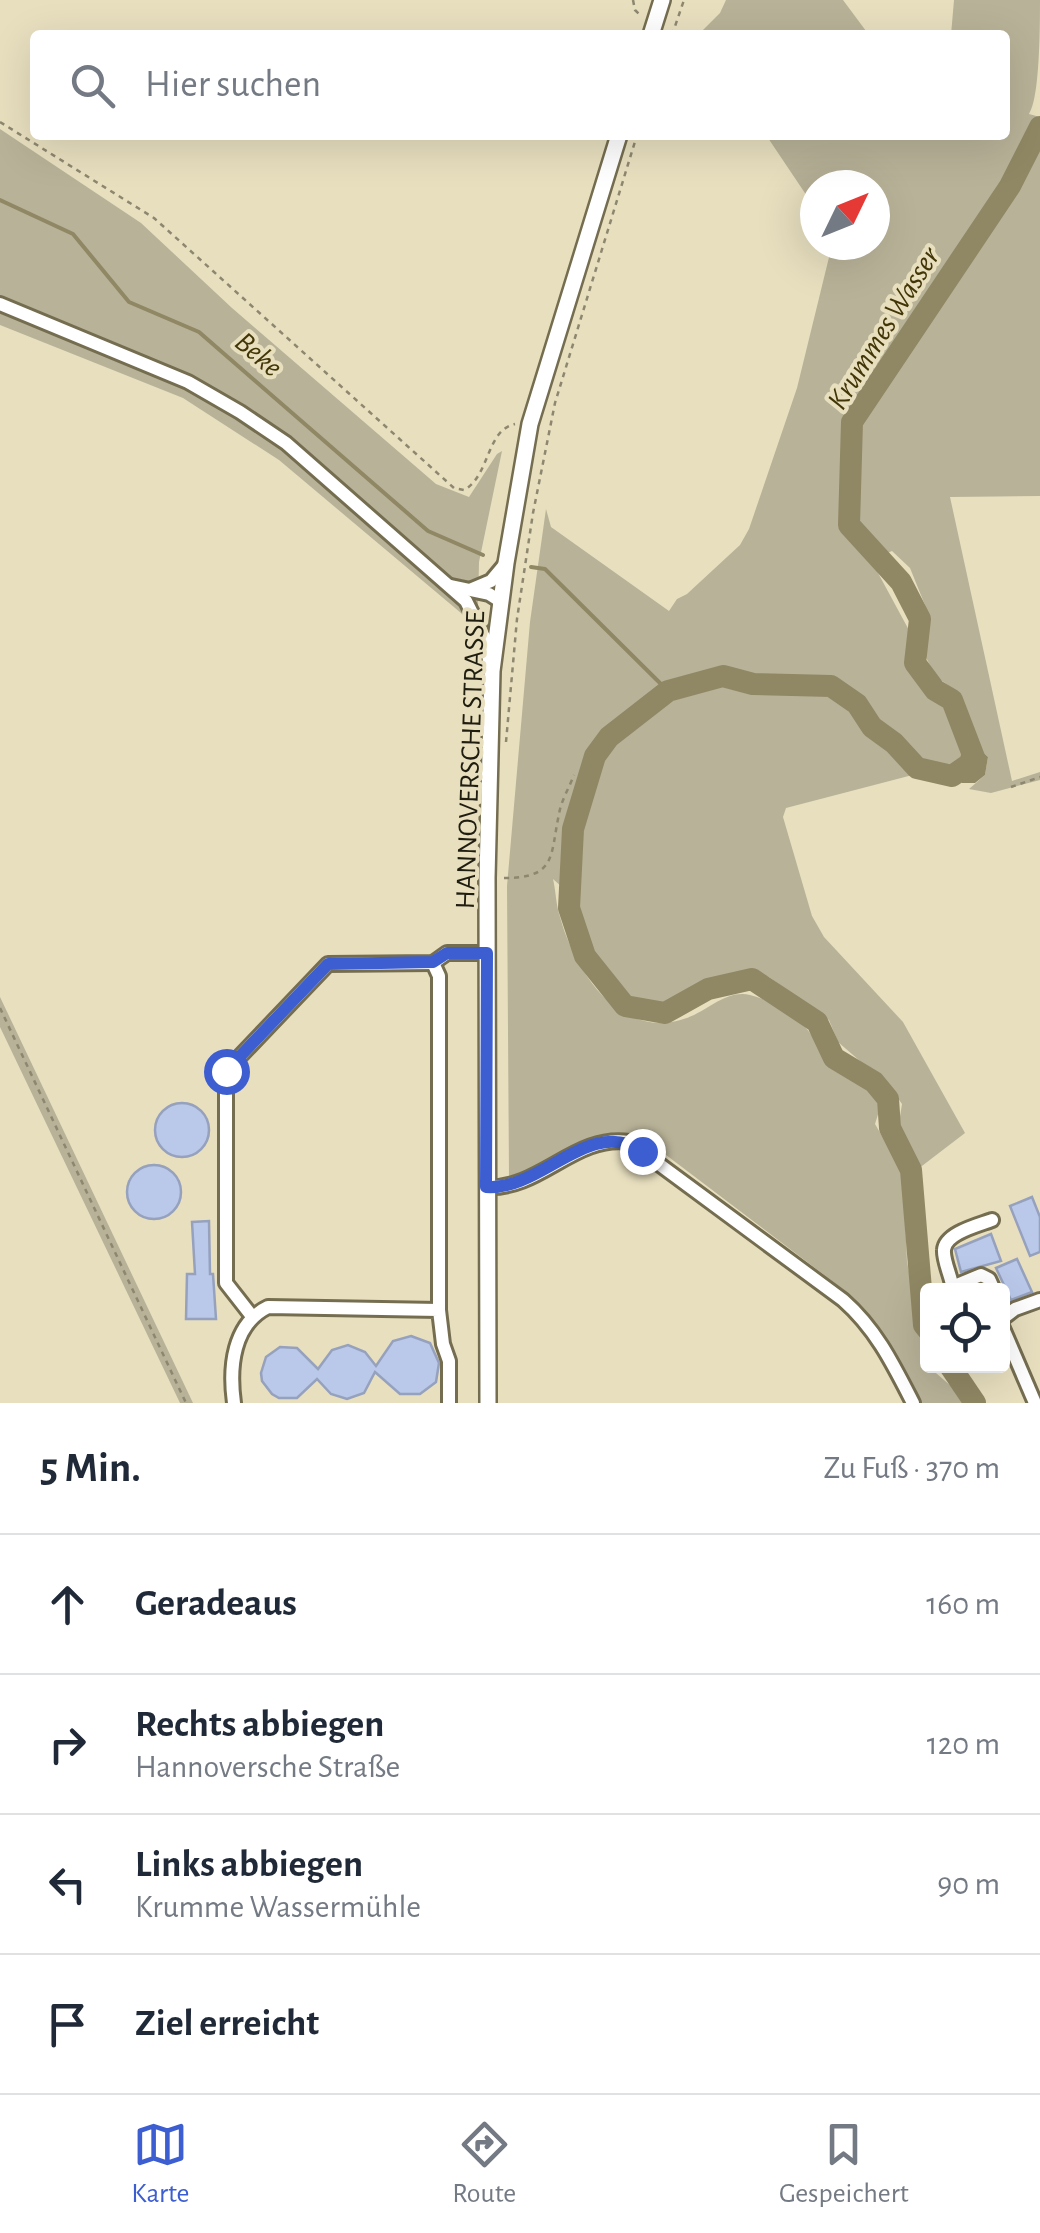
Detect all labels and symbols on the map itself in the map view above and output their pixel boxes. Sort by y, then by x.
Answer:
north arrow [800,170,890,260]
water label: Krummes Wasser [822,241,946,415]
water label: Beke [229,327,288,383]
street label: HANNOVERSCHE STRASSE [452,610,490,910]
route start [204,1049,250,1095]
route end [620,1129,666,1175]

